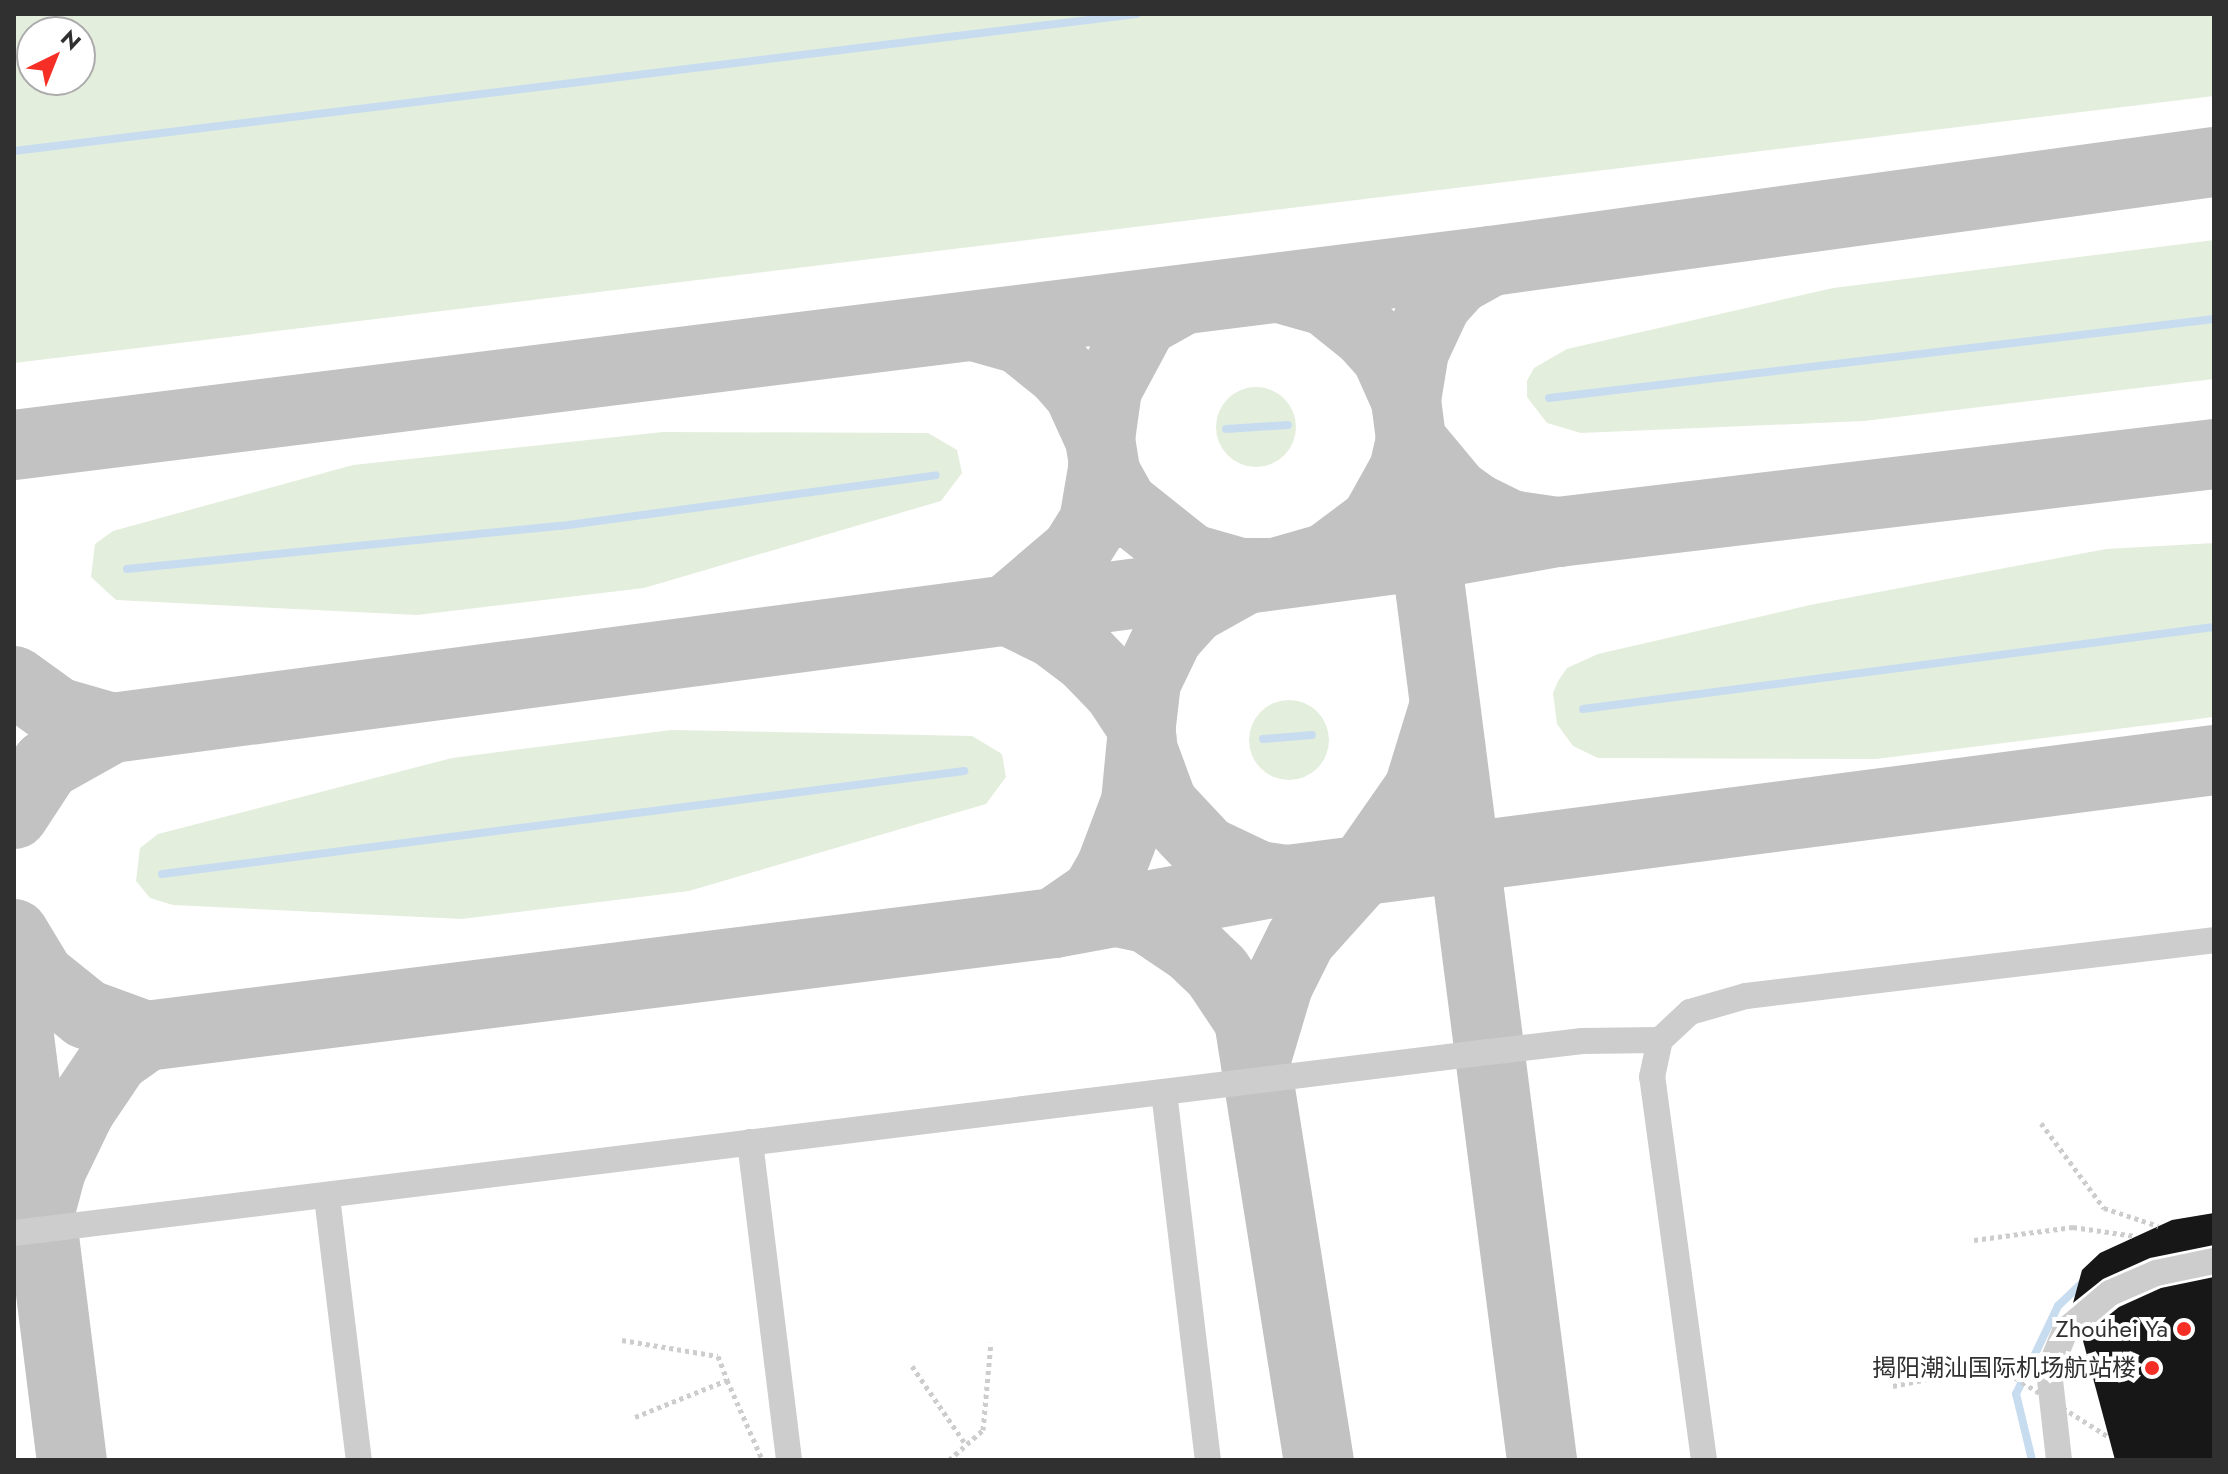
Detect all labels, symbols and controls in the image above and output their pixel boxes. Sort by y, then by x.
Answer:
north arrow [16,16,96,96]
text: N [54,22,88,58]
place label: Zhouhei Ya [2056,1315,2168,1343]
marker: Zhouhei Ya [2175,1320,2193,1338]
place label: 揭阳潮汕国际机场航站楼 [1872,1354,2136,1382]
marker: 揭阳潮汕国际机场航站楼 [2143,1359,2161,1377]

